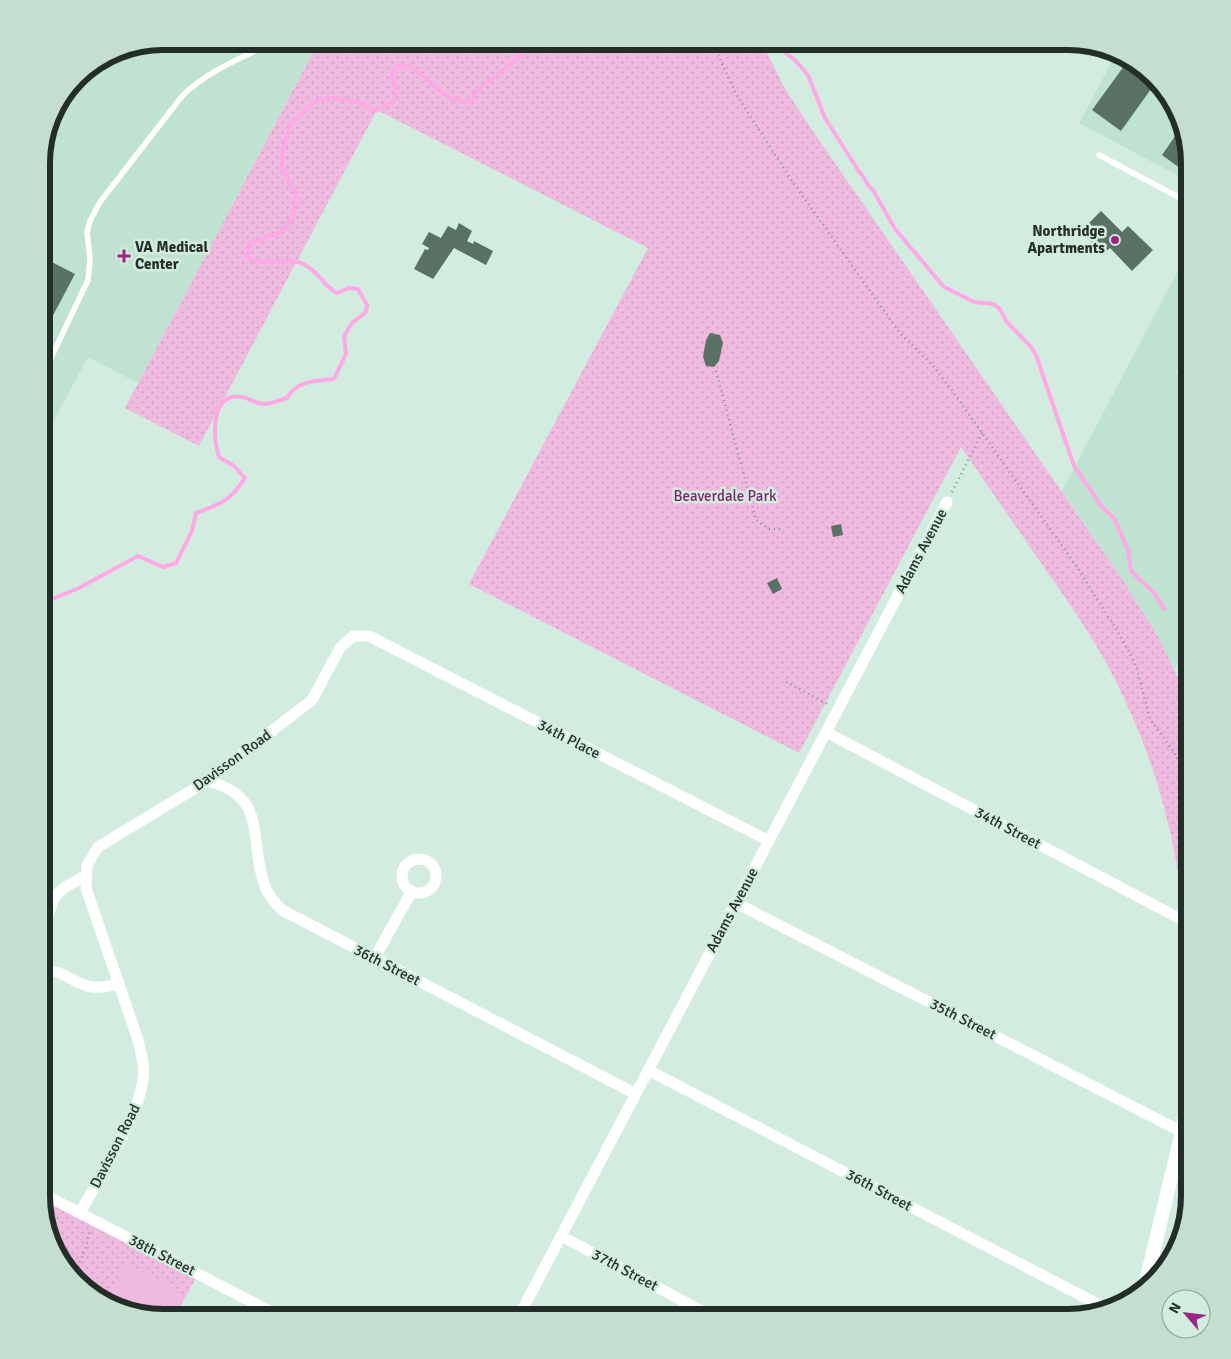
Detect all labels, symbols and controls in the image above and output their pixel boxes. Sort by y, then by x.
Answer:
place label: Northridge Apartments [1027,222,1105,257]
marker: Northridge Apartments [1109,234,1121,246]
place label: VA Medical Center [135,238,209,273]
marker: VA Medical Center [117,249,131,263]
park label: Beaverdale Park [674,487,777,505]
street label: Adams Avenue [891,506,951,596]
street label: 34th Place [535,716,603,762]
street label: Davisson Road [189,726,275,794]
street label: 34th Street [972,803,1044,853]
street label: Adams Avenue [702,865,762,955]
street label: 36th Street [351,941,423,989]
street label: 35th Street [927,995,999,1043]
street label: Davisson Road [86,1101,144,1191]
street label: 36th Street [843,1165,915,1215]
street label: 38th Street [126,1231,198,1279]
street label: 37th Street [589,1245,661,1295]
north arrow [1161,1289,1211,1339]
text: N [1165,1300,1185,1316]

